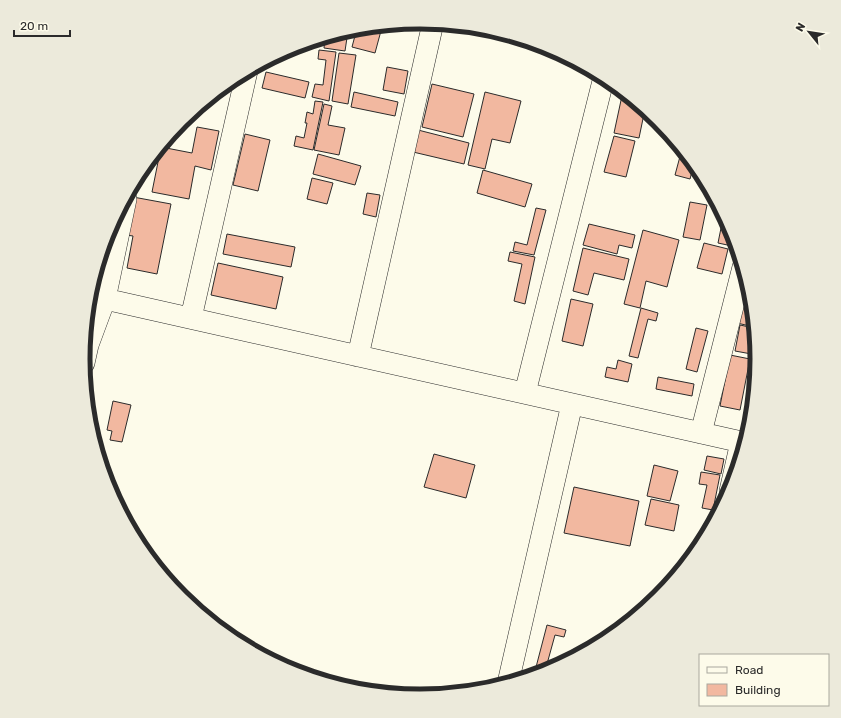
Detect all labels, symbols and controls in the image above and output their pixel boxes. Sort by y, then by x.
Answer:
scale bar [14,12,70,38]
north arrow [789,12,829,52]
text: 20 m [20,19,48,33]
text: N [793,21,808,34]
legend [699,654,829,706]
text: Road [735,663,763,677]
text: Building [735,683,781,697]

